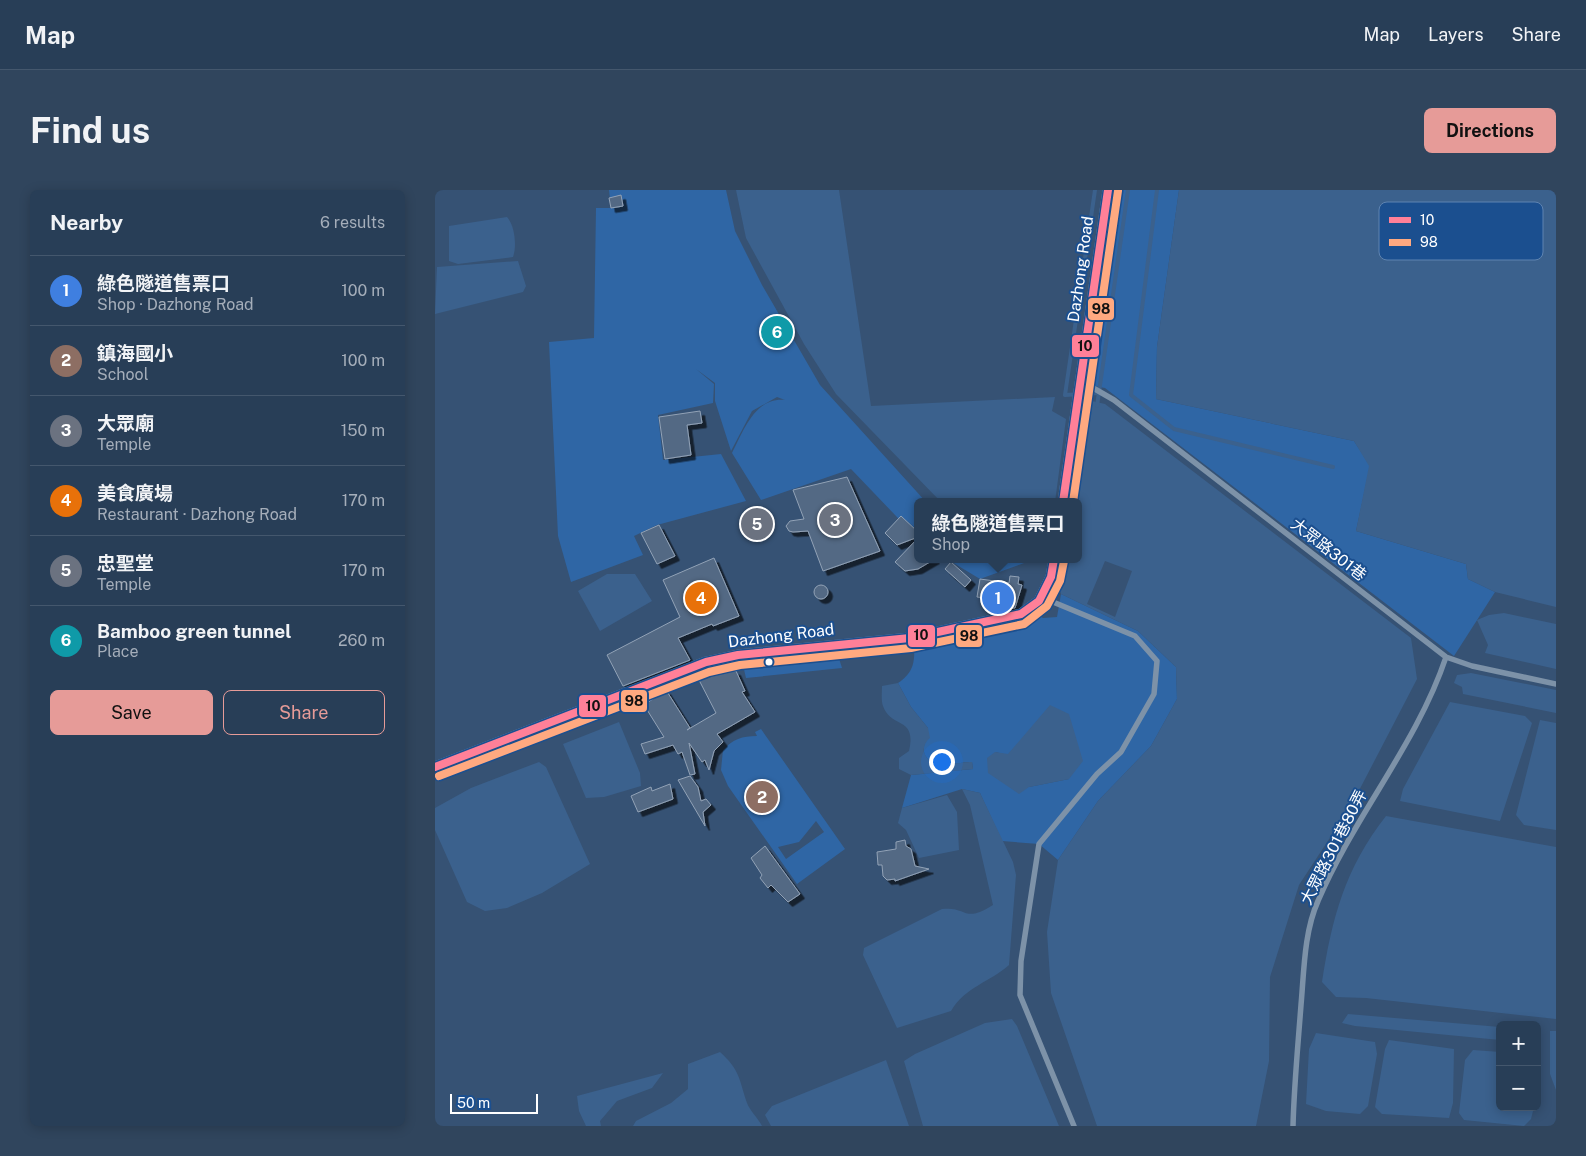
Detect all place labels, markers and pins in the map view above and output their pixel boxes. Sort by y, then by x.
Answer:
pin: 6 [761,313,793,351]
pin: 3 [819,501,851,539]
pin: 5 [741,505,773,543]
pin: 4 [685,579,717,617]
pin: 1 [982,579,1014,617]
unlabelled marker [764,657,774,667]
pin: 2 [746,778,778,816]

